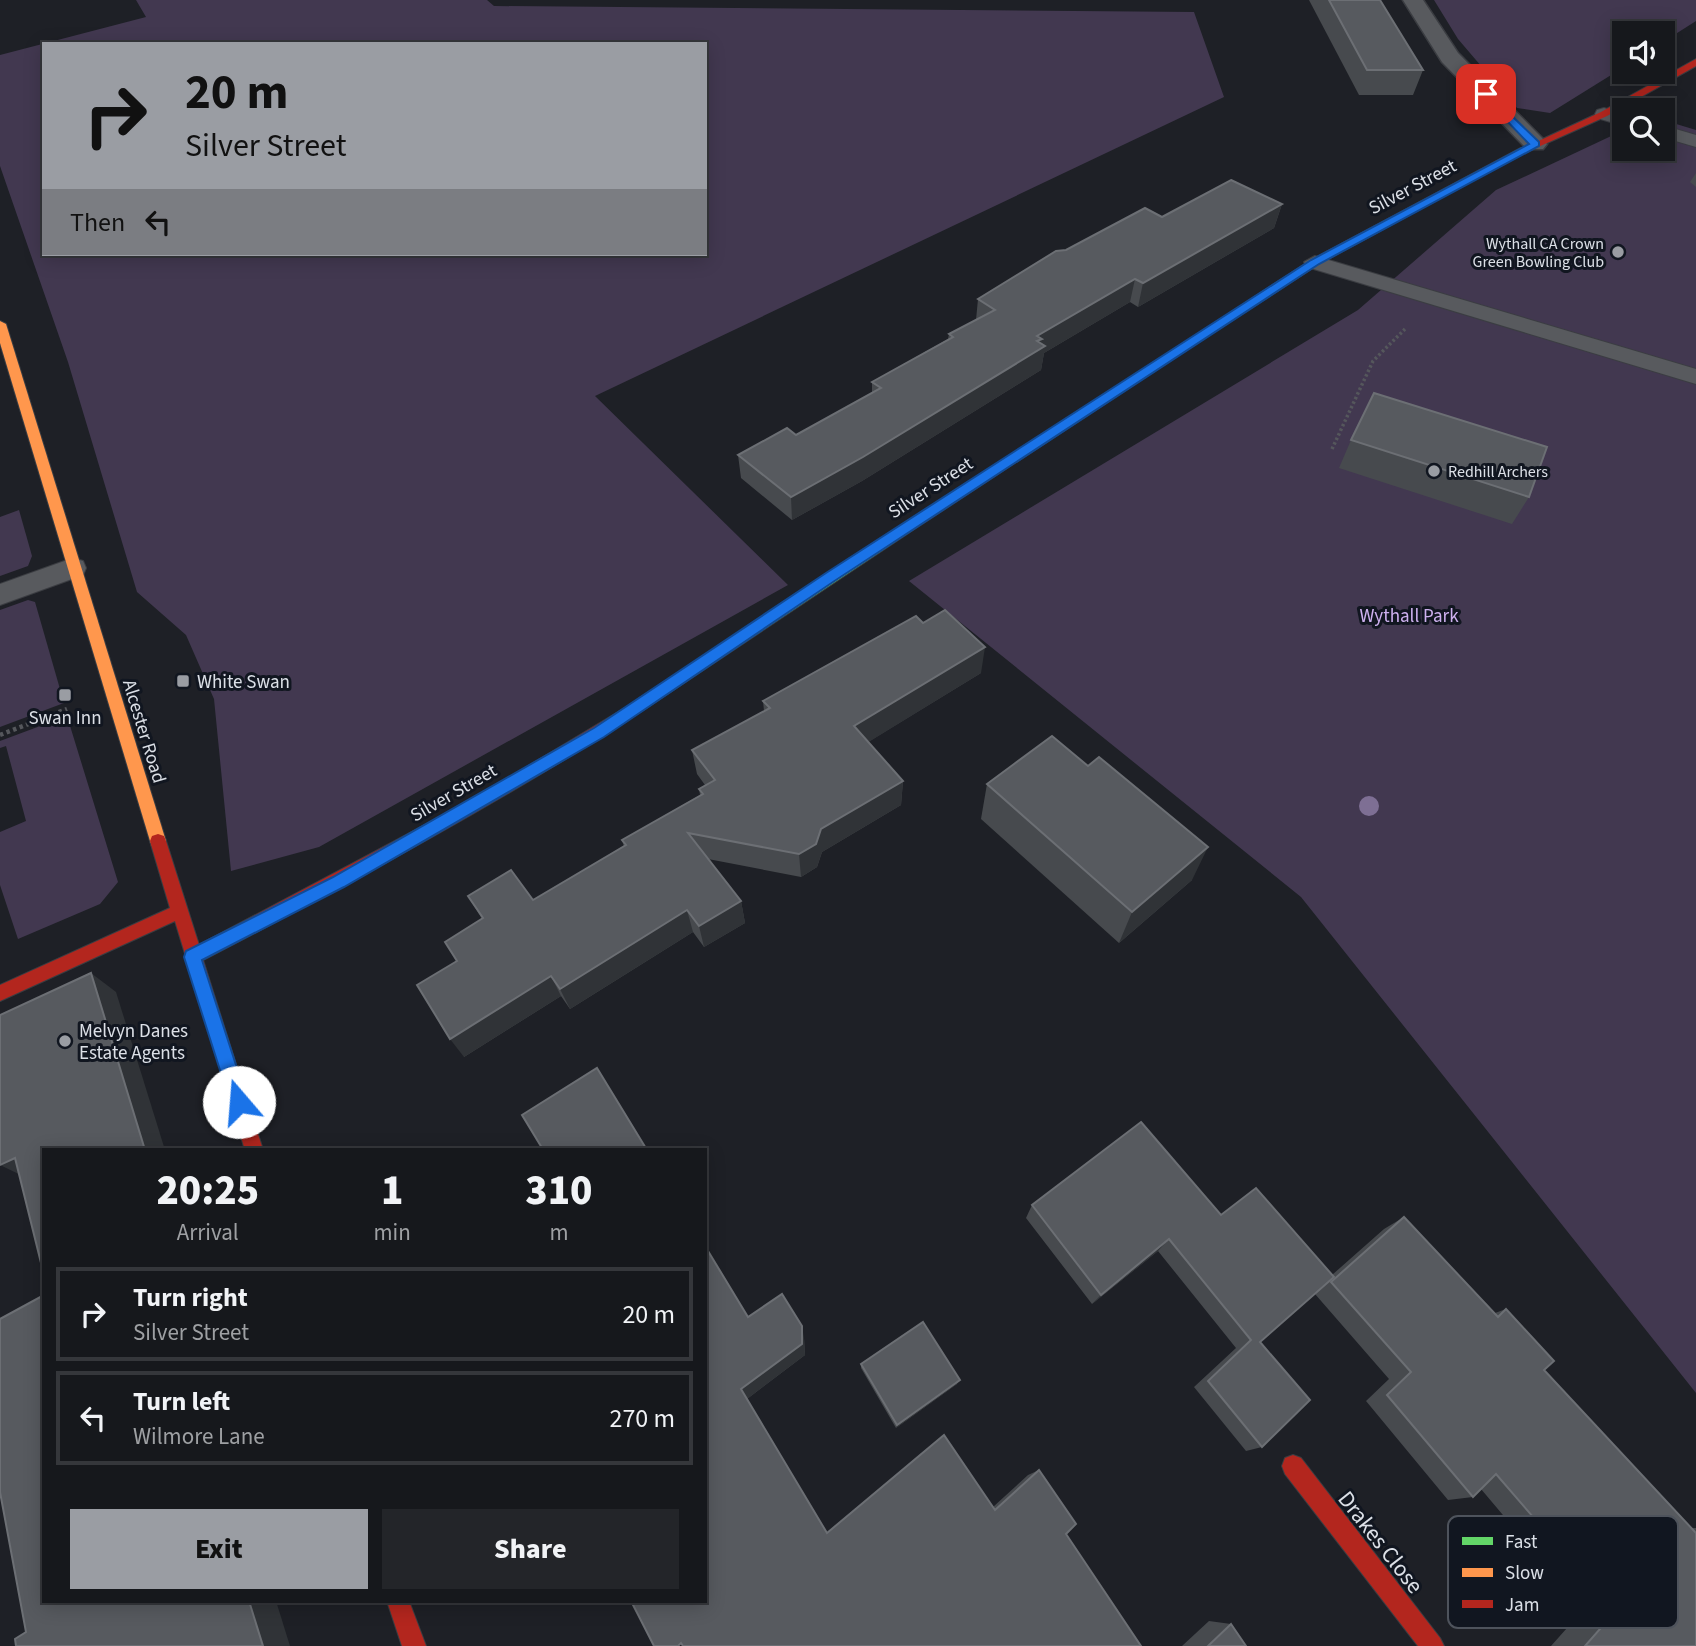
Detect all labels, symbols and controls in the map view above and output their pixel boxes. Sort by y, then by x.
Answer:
map controls [1612,21,1675,161]
button: sound [1612,21,1675,84]
text: 20 m [185,58,289,128]
pin [1456,64,1516,124]
icon: right [70,70,161,161]
icon: arrive [1467,75,1505,113]
button: search [1612,98,1675,161]
text: Silver Street [185,123,347,169]
street label: Silver Street [1364,153,1462,222]
icon: left [139,203,177,241]
text: Then [70,204,125,241]
place label: Wythall CA Crown Green Bowling Club [1473,233,1604,273]
marker: Wythall CA Crown Green Bowling Club [1610,244,1626,260]
street label: Silver Street [883,451,979,526]
place label: Redhill Archers [1448,461,1548,483]
marker: Redhill Archers [1426,463,1442,479]
park label: Wythall Park [1359,603,1459,630]
place label: White Swan [197,669,290,696]
marker: White Swan [175,673,191,689]
street label: Alcester Road [115,676,172,787]
marker: Swan Inn [57,687,73,703]
place label: Swan Inn [28,705,102,732]
street label: Silver Street [405,757,503,829]
place label: Melvyn Danes Estate Agents [79,1018,188,1067]
marker: Melvyn Danes Estate Agents [57,1033,73,1049]
position arrow [202,1065,276,1139]
text: 20:25 [156,1161,259,1221]
text: 1 [381,1161,403,1221]
text: 310 [525,1161,593,1221]
text: Arrival [177,1216,239,1249]
text: min [374,1216,411,1249]
text: m [549,1216,568,1249]
text: Turn right [133,1279,248,1316]
icon: right [74,1295,112,1333]
text: 20 m [622,1296,675,1333]
text: Silver Street [133,1316,249,1349]
text: Turn left [133,1383,230,1420]
icon: left [74,1399,112,1437]
text: 270 m [609,1400,675,1437]
text: Wilmore Lane [133,1420,265,1453]
street label: Drakes Close [1330,1484,1431,1601]
button: Exit [70,1509,368,1589]
button: Share [382,1509,679,1589]
legend [1448,1516,1678,1628]
text: Fast [1505,1529,1538,1556]
text: Slow [1505,1560,1544,1587]
text: Jam [1505,1592,1539,1619]

